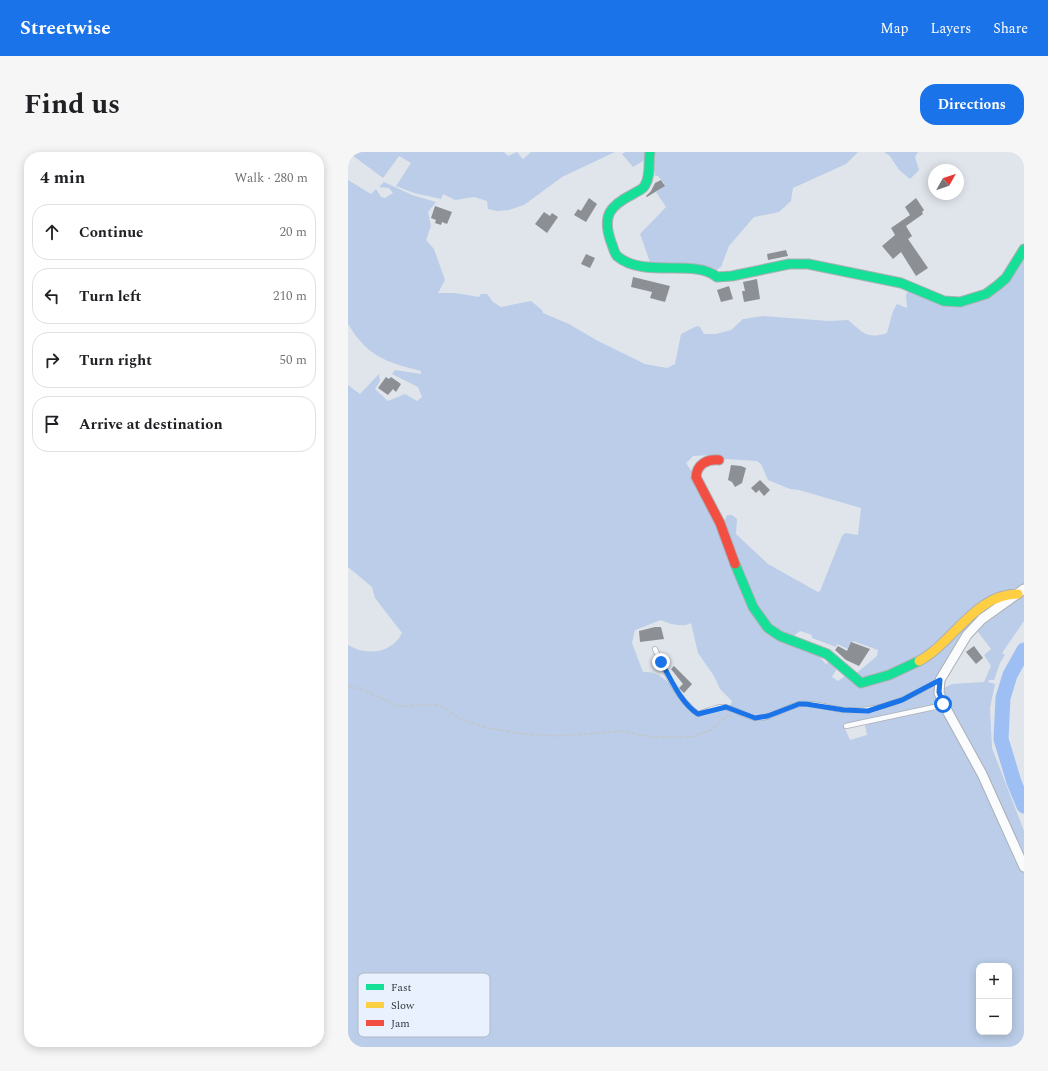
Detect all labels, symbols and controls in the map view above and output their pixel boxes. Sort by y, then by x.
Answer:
text: Streetwise [20,14,111,43]
text: Map [880,18,909,39]
text: Layers [931,18,971,39]
text: Share [993,18,1028,39]
text: Find us [24,83,120,126]
button: Directions [920,84,1024,125]
north arrow [928,164,964,200]
text: 4 min [40,165,85,191]
text: Walk · 280 m [234,168,308,188]
icon: ahead [41,221,63,243]
text: Continue [79,221,144,244]
text: 20 m [280,222,307,242]
icon: left [41,285,63,307]
text: Turn left [79,285,141,308]
text: 210 m [273,286,307,306]
icon: right [41,349,63,371]
text: Turn right [79,349,152,372]
text: 50 m [280,350,307,370]
icon: arrive [41,413,63,435]
text: Arrive at destination [79,413,223,436]
route end [652,653,670,671]
route start [934,695,952,713]
map controls [976,963,1012,1035]
button: + [976,963,1012,999]
legend [358,973,490,1037]
text: Fast [391,979,412,996]
text: Slow [391,997,415,1014]
button: − [976,999,1012,1035]
text: Jam [391,1015,410,1032]

